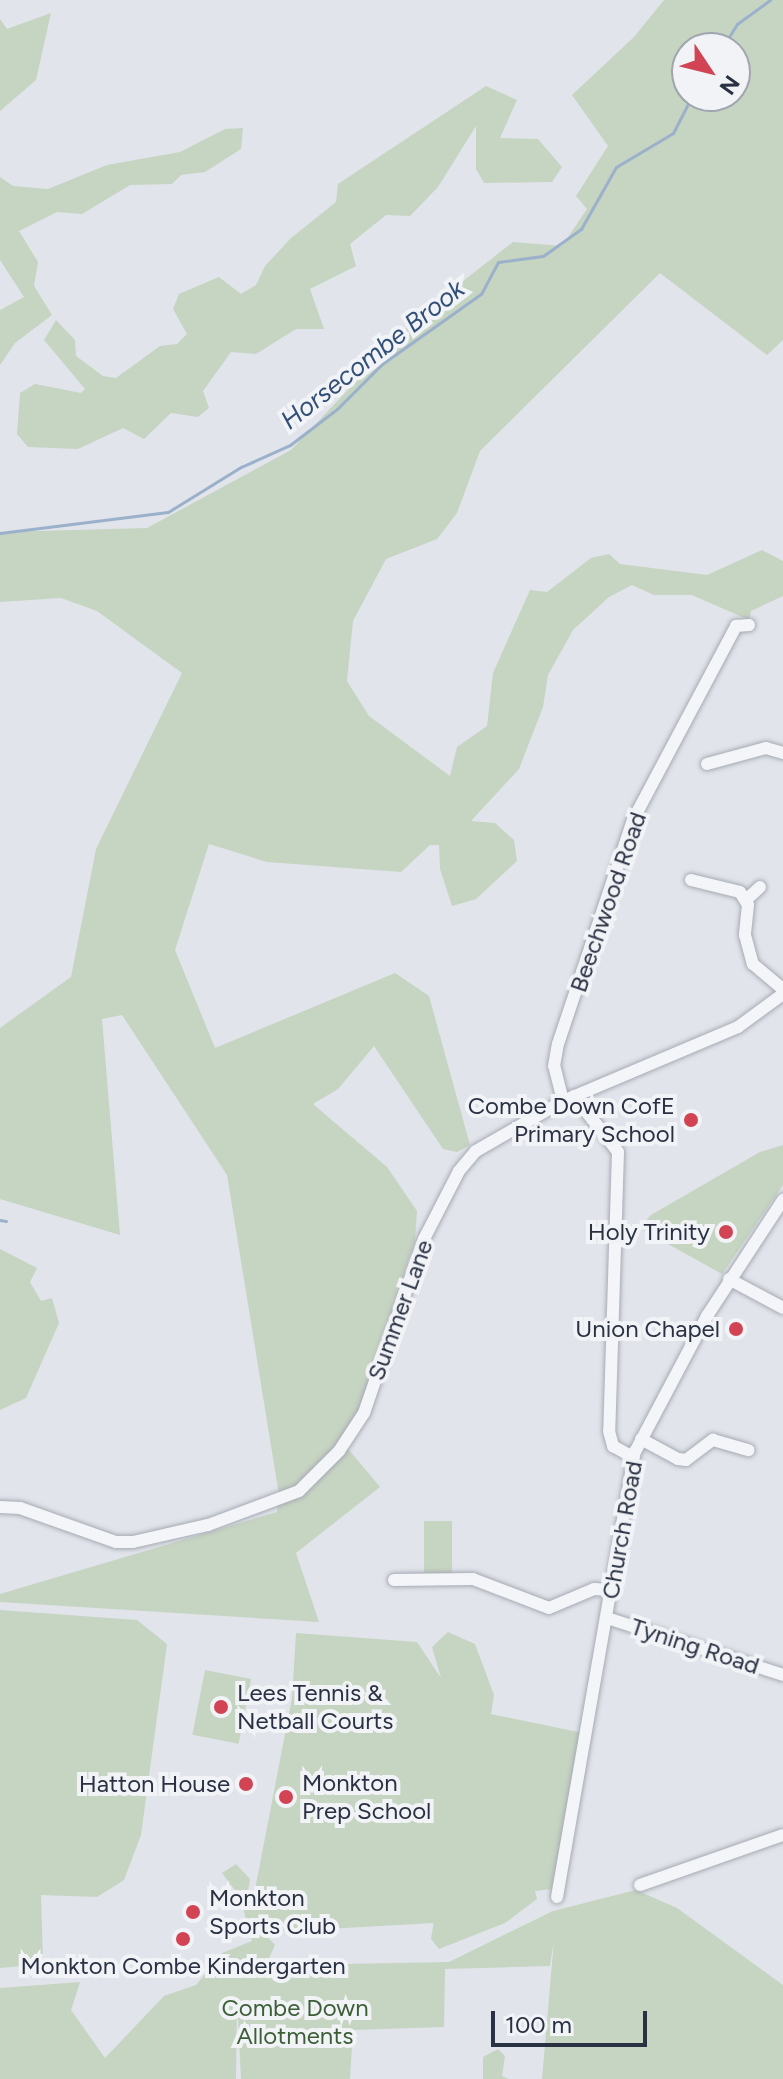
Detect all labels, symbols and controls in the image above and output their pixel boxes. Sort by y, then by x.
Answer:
north arrow [671,32,751,112]
text: N [713,70,745,100]
water label: Horsecombe Brook [275,274,471,436]
street label: Beechwood Road [564,808,652,996]
place label: Combe Down CofE Primary School [468,1092,675,1148]
marker: Combe Down CofE Primary School [682,1111,700,1129]
place label: Holy Trinity [588,1218,710,1246]
marker: Holy Trinity [717,1223,735,1241]
street label: Summer Lane [361,1236,439,1384]
place label: Union Chapel [575,1315,720,1343]
marker: Union Chapel [727,1320,745,1338]
street label: Church Road [596,1459,648,1601]
street label: Tyning Road [627,1612,763,1680]
place label: Lees Tennis & Netball Courts [237,1679,394,1735]
marker: Lees Tennis & Netball Courts [212,1698,230,1716]
place label: Monkton Prep School [302,1769,431,1825]
place label: Hatton House [79,1770,230,1798]
marker: Hatton House [237,1775,255,1793]
marker: Monkton Prep School [277,1788,295,1806]
place label: Monkton Sports Club [209,1884,336,1940]
marker: Monkton Sports Club [184,1903,202,1921]
marker: Monkton Combe Kindergarten [174,1930,192,1948]
place label: Monkton Combe Kindergarten [20,1952,346,1980]
park label: Combe Down Allotments [221,1994,369,2050]
scale bar [495,1995,651,2045]
text: 100 m [505,2010,572,2039]

